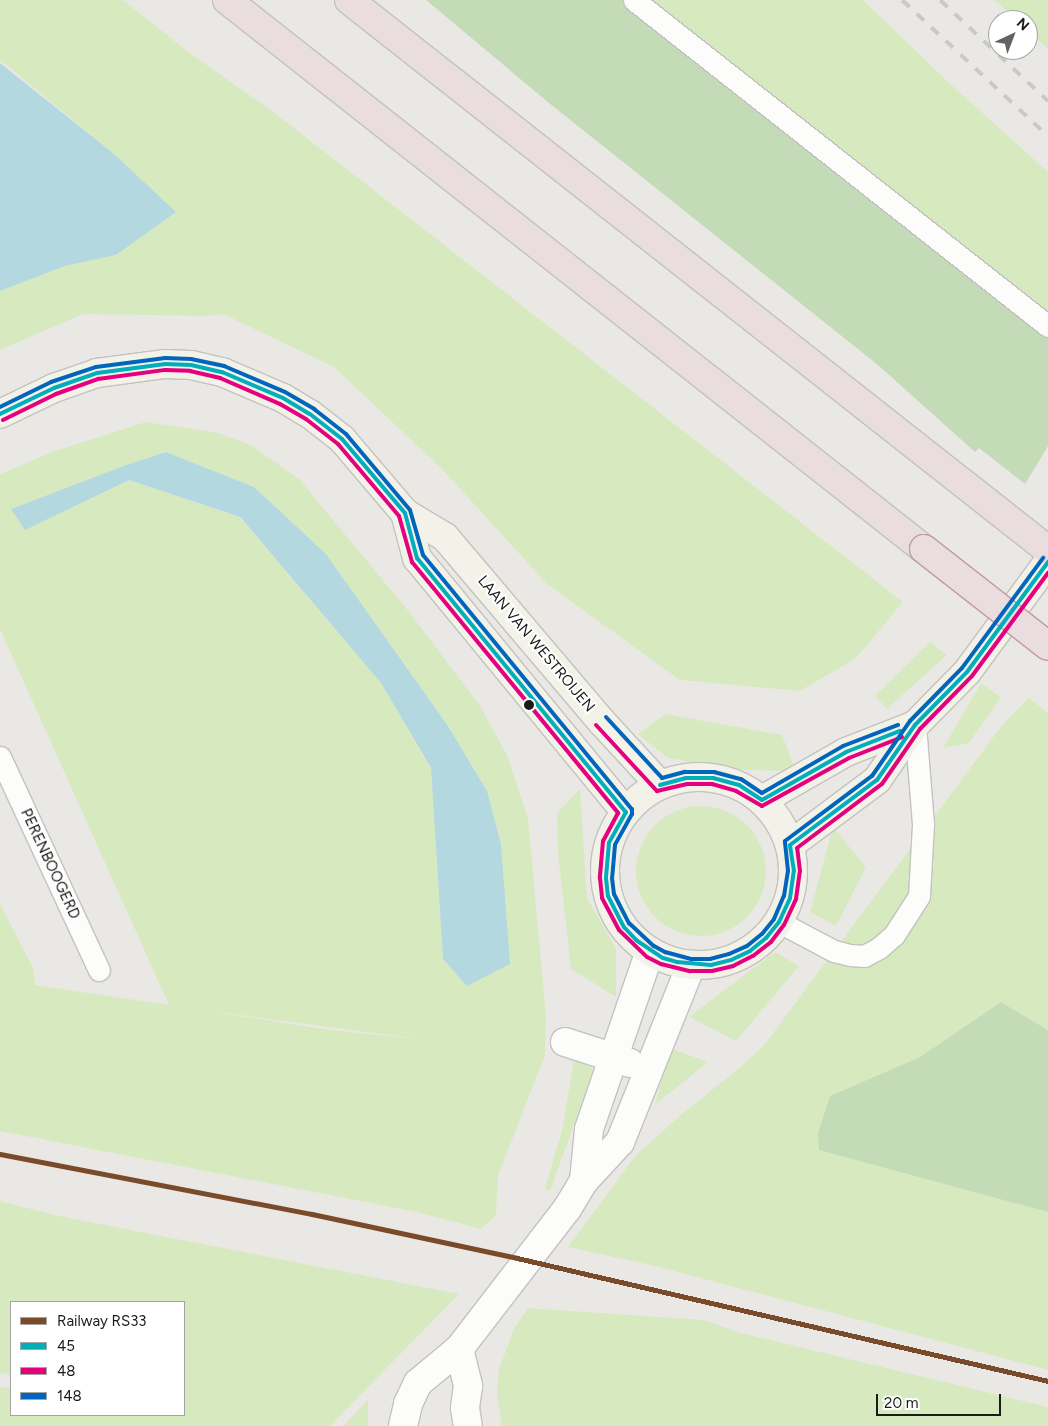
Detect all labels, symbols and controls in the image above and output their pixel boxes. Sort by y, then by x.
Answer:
north arrow [988,10,1038,60]
text: N [1013,14,1033,34]
street label: LAAN VAN WESTROIJEN [474,572,598,716]
unlabelled marker [524,700,534,710]
street label: PERENBOOGERD [17,806,83,922]
legend [10,1301,185,1416]
text: Railway RS33 [57,1312,146,1330]
text: 45 [57,1337,75,1355]
text: 48 [57,1362,76,1380]
scale bar [878,1384,1003,1416]
text: 148 [57,1387,82,1405]
text: 20 m [884,1394,918,1412]

